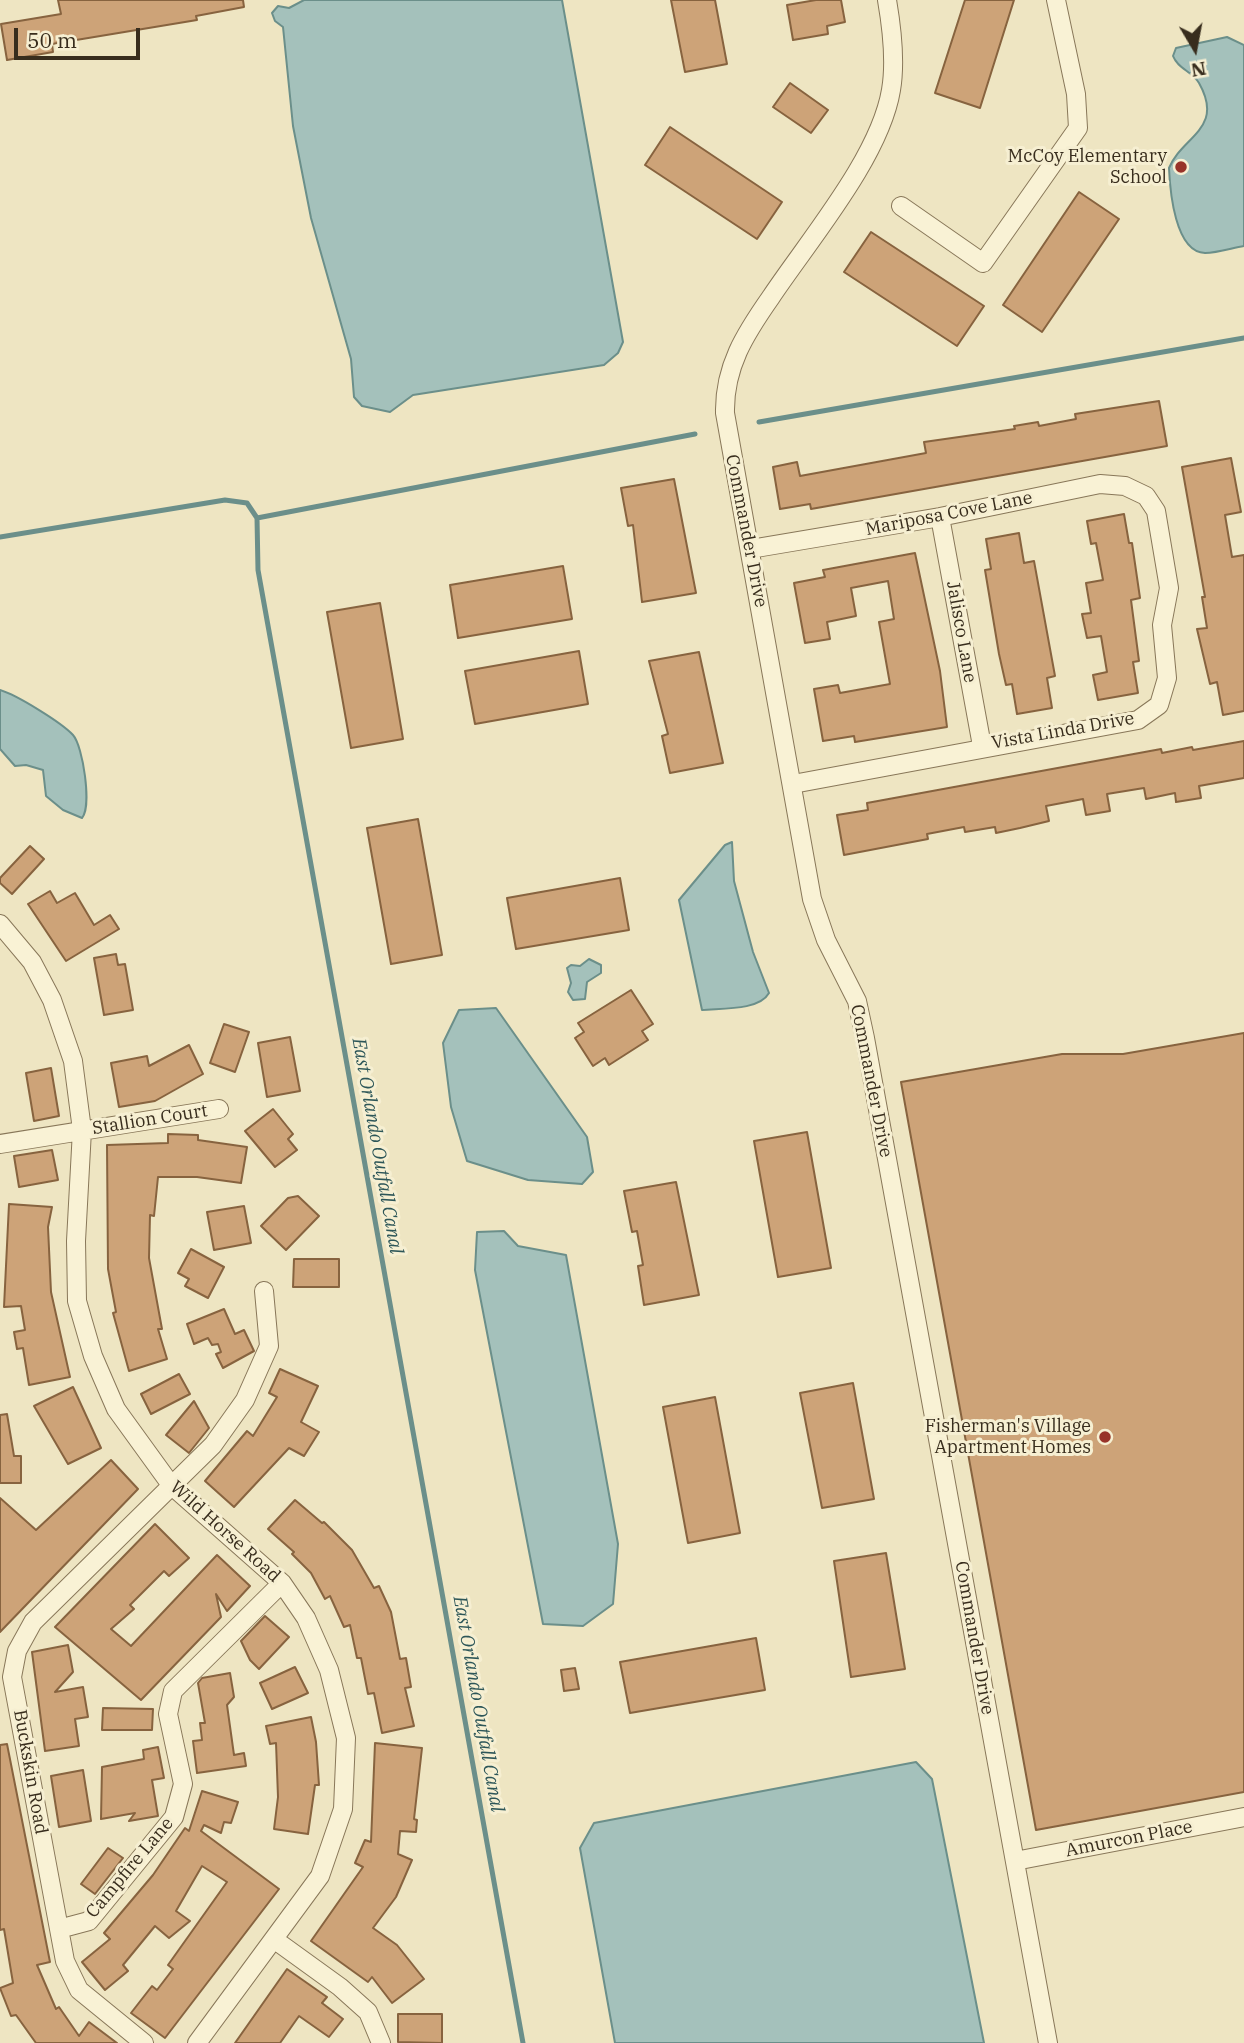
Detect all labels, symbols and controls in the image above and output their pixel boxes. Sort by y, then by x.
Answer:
scale bar [18,14,144,58]
north arrow [1160,14,1230,84]
text: 50 m [27,26,77,54]
text: N [1189,57,1208,83]
place label: McCoy Elementary School [1007,146,1167,188]
marker: McCoy Elementary School [1173,159,1189,175]
street label: Commander Drive [721,453,771,609]
street label: Mariposa Cove Lane [864,487,1034,541]
street label: Jalisco Lane [941,579,981,685]
street label: Vista Linda Drive [990,708,1136,754]
street label: Commander Drive [846,1003,896,1159]
water label: East Orlando Outfall Canal [347,1036,407,1256]
street label: Stallion Court [91,1100,209,1140]
place label: Fisherman's Village Apartment Homes [925,1416,1091,1458]
marker: Fisherman's Village Apartment Homes [1097,1429,1113,1445]
street label: Wild Horse Road [165,1477,285,1587]
street label: Commander Drive [950,1560,998,1716]
water label: East Orlando Outfall Canal [448,1594,508,1814]
street label: Buckskin Road [8,1708,52,1836]
street label: Campfire Lane [82,1813,178,1923]
street label: Amurcon Place [1064,1816,1194,1862]

